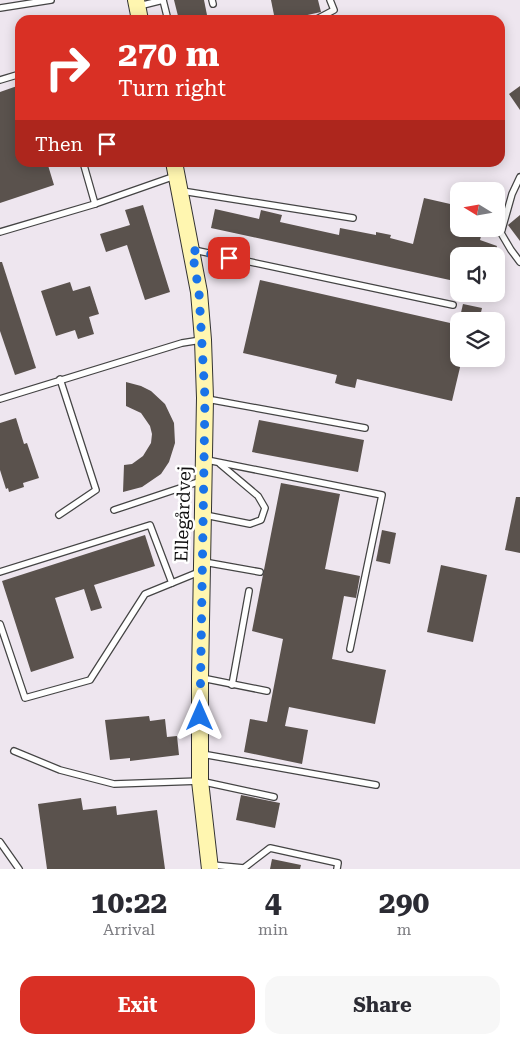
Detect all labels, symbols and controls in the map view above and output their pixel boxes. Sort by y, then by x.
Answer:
text: 270 m [118,34,219,75]
icon: right [35,35,100,100]
text: Turn right [118,76,226,101]
icon: arrive [93,130,121,158]
text: Then [35,133,83,156]
north arrow [450,182,505,238]
map controls [450,182,505,367]
pin [208,237,250,279]
icon: arrive [215,244,243,272]
button: sound [450,247,505,302]
button: layers [450,312,505,367]
street label: Ellegårdvej [170,466,195,562]
position arrow [173,689,225,741]
text: 10:22 [91,885,167,920]
text: 4 [265,885,281,920]
text: 290 [379,885,429,920]
text: Arrival [103,920,155,939]
text: min [258,920,288,939]
text: m [397,920,411,939]
button: Exit [20,976,255,1034]
button: Share [265,976,500,1034]

